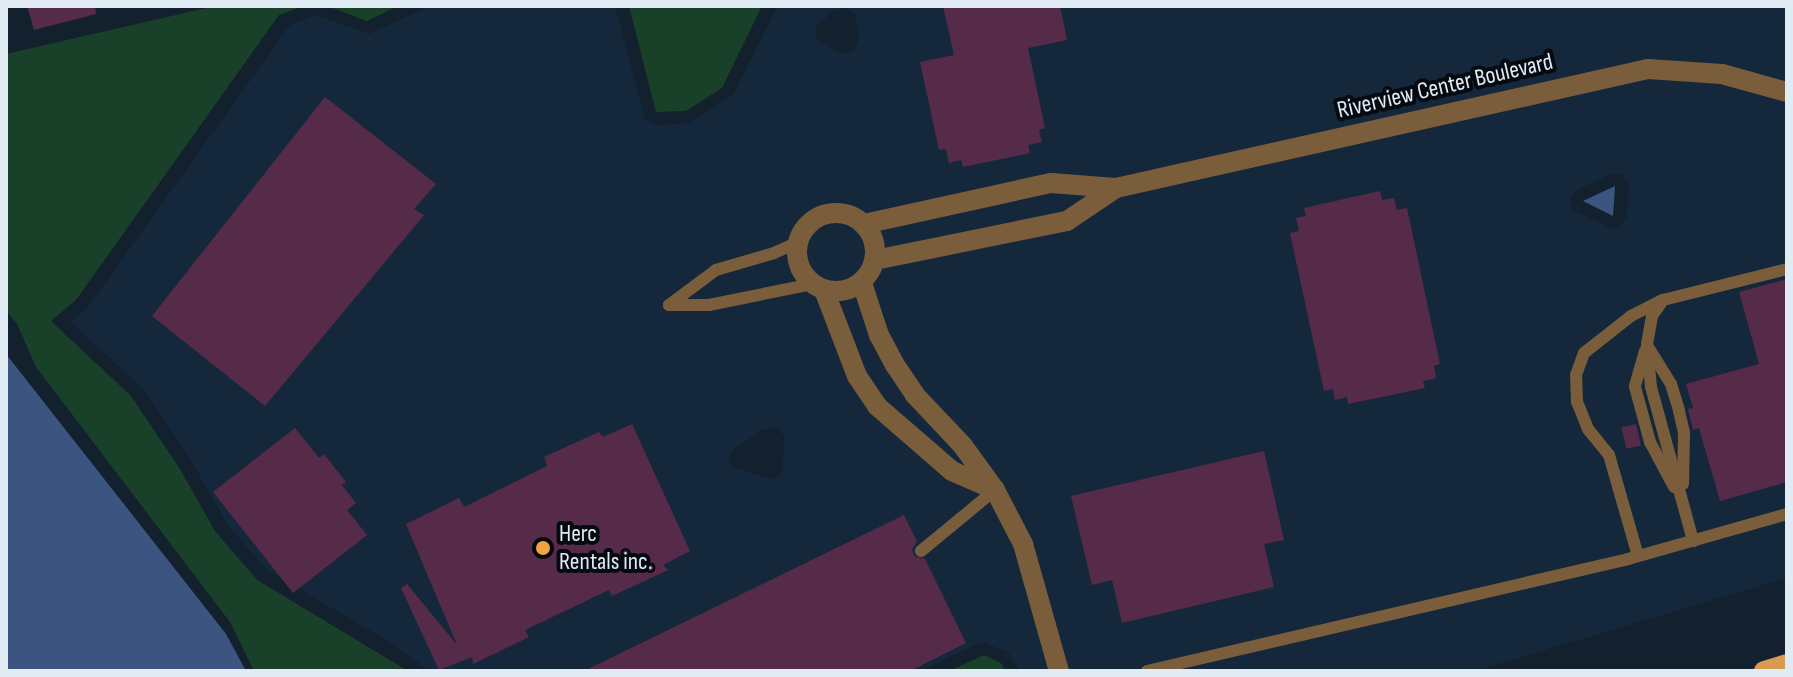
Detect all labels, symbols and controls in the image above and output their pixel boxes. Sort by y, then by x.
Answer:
street label: Riverview Center Boulevard [1334,47,1556,125]
place label: Herc Rentals inc. [559,520,653,576]
marker: Herc Rentals inc. [534,539,552,557]

